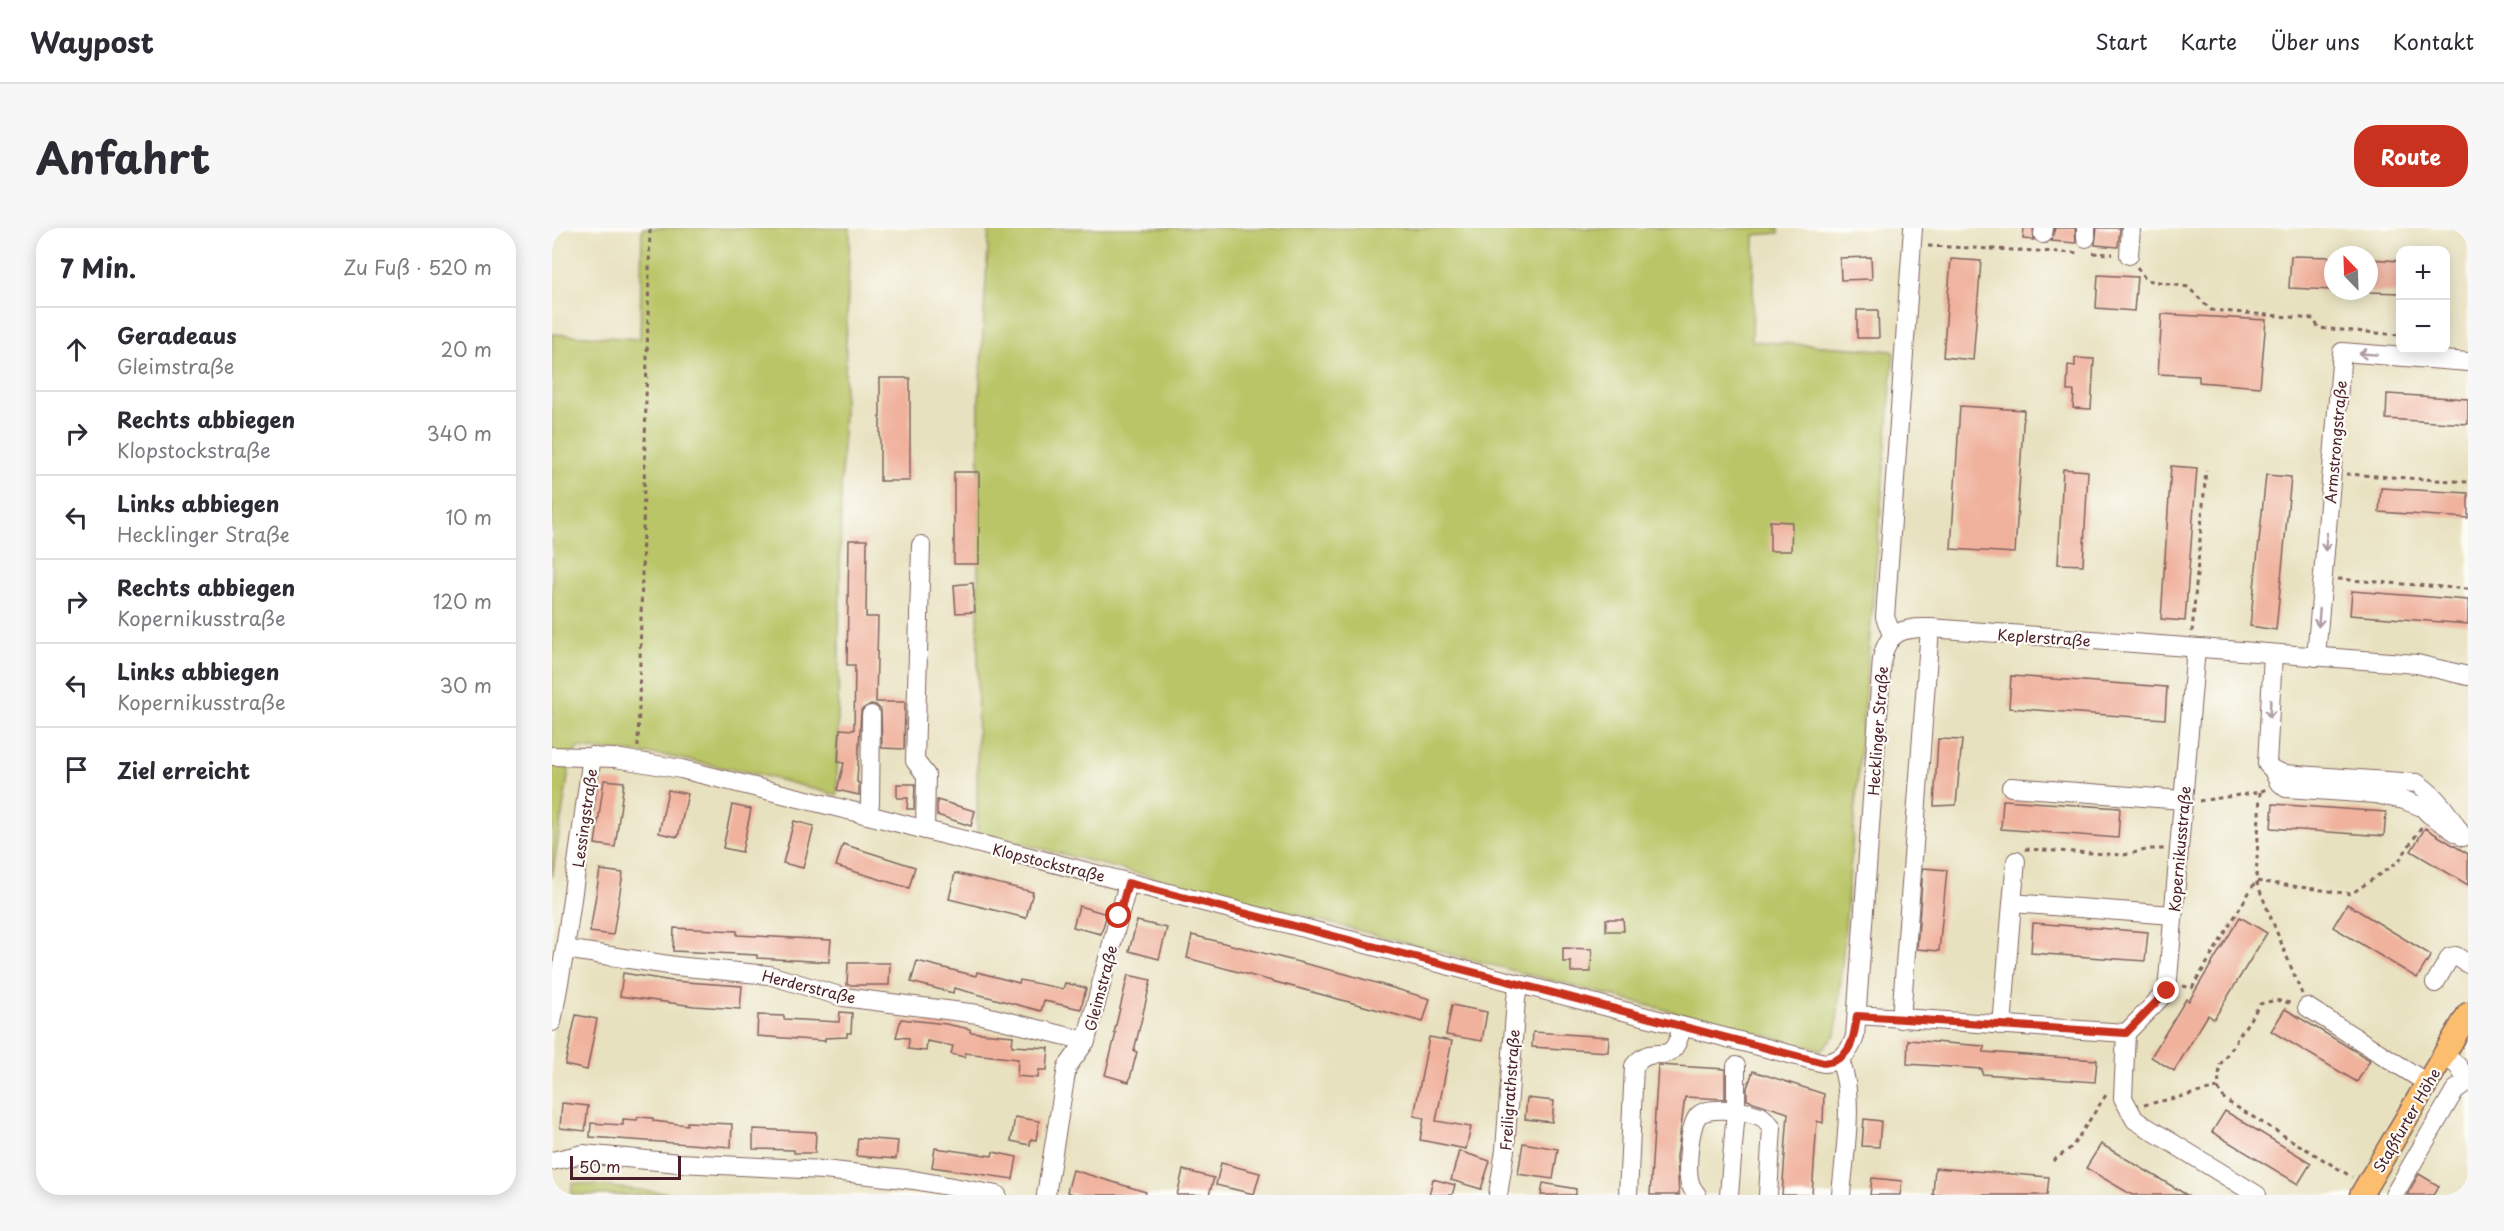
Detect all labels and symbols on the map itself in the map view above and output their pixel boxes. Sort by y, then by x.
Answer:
north arrow [2324,246,2378,300]
one-way arrow [2358,349,2378,360]
street label: Armstrongstraße [2318,379,2352,505]
one-way arrow [2320,532,2331,552]
one-way arrow [2313,607,2324,627]
street label: Keplerstraße [1997,622,2091,652]
street label: Hecklinger Straße [1861,666,1893,796]
one-way arrow [2265,698,2276,718]
street label: Lessingstraße [566,767,602,869]
street label: Kopernikusstraße [2162,785,2196,913]
street label: Klopstockstraße [990,837,1108,887]
route start [1105,902,1131,928]
street label: Gleimstraße [1077,942,1123,1033]
street label: Herderstraße [760,963,858,1009]
route end [2153,977,2179,1003]
street label: Freiligrathstraße [1493,1028,1525,1152]
street label: Staßfurter Höhe [2367,1063,2445,1177]
scale bar [570,1153,681,1180]

